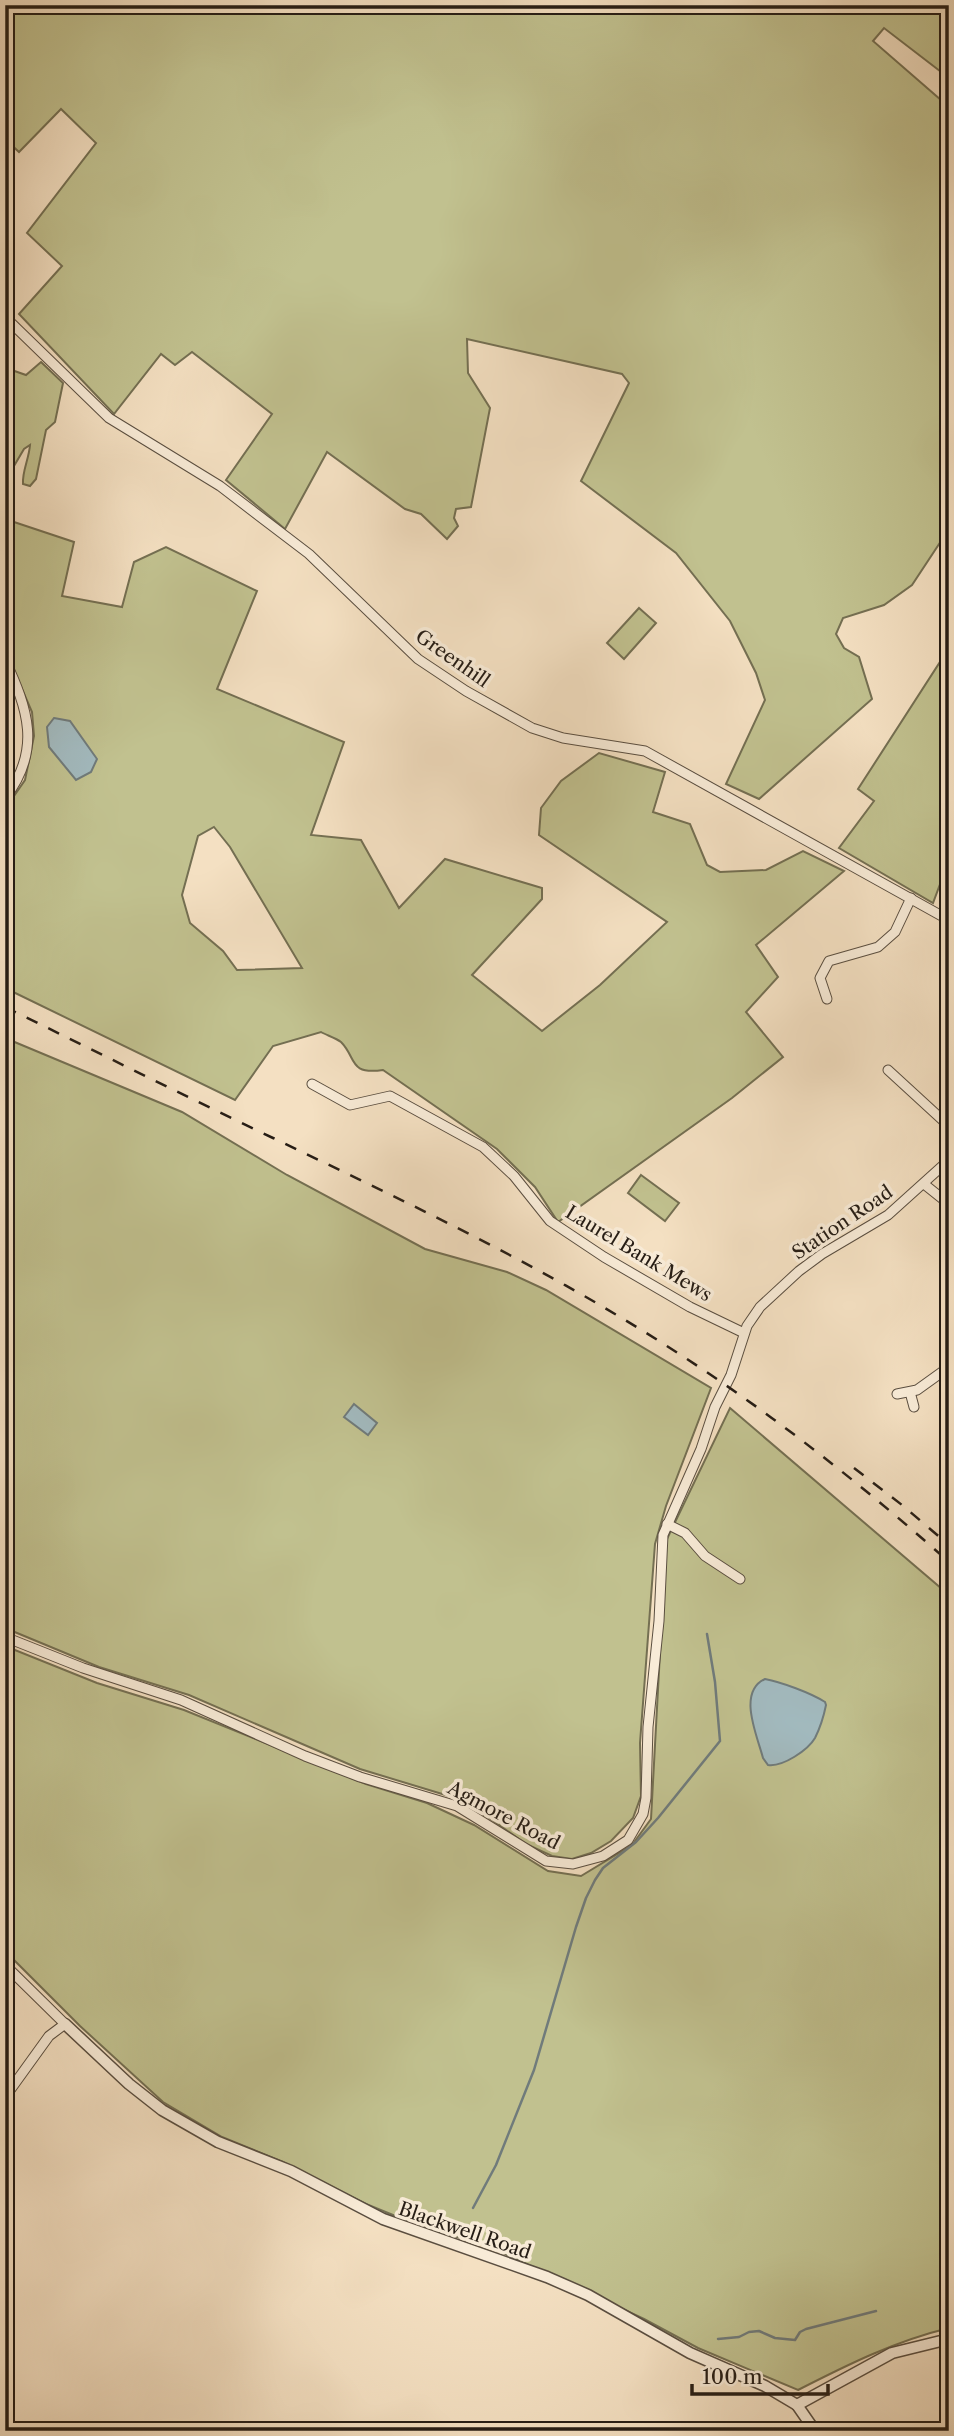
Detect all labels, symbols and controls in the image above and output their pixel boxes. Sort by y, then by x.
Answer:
street label: Greenhill [411,625,494,692]
street label: Station Road [788,1180,897,1264]
street label: Laurel Bank Mews [561,1201,716,1306]
street label: Agmore Road [443,1776,564,1855]
street label: Blackwell Road [396,2197,534,2264]
scale bar [692,2352,828,2396]
text: 100 m [702,2364,763,2389]

